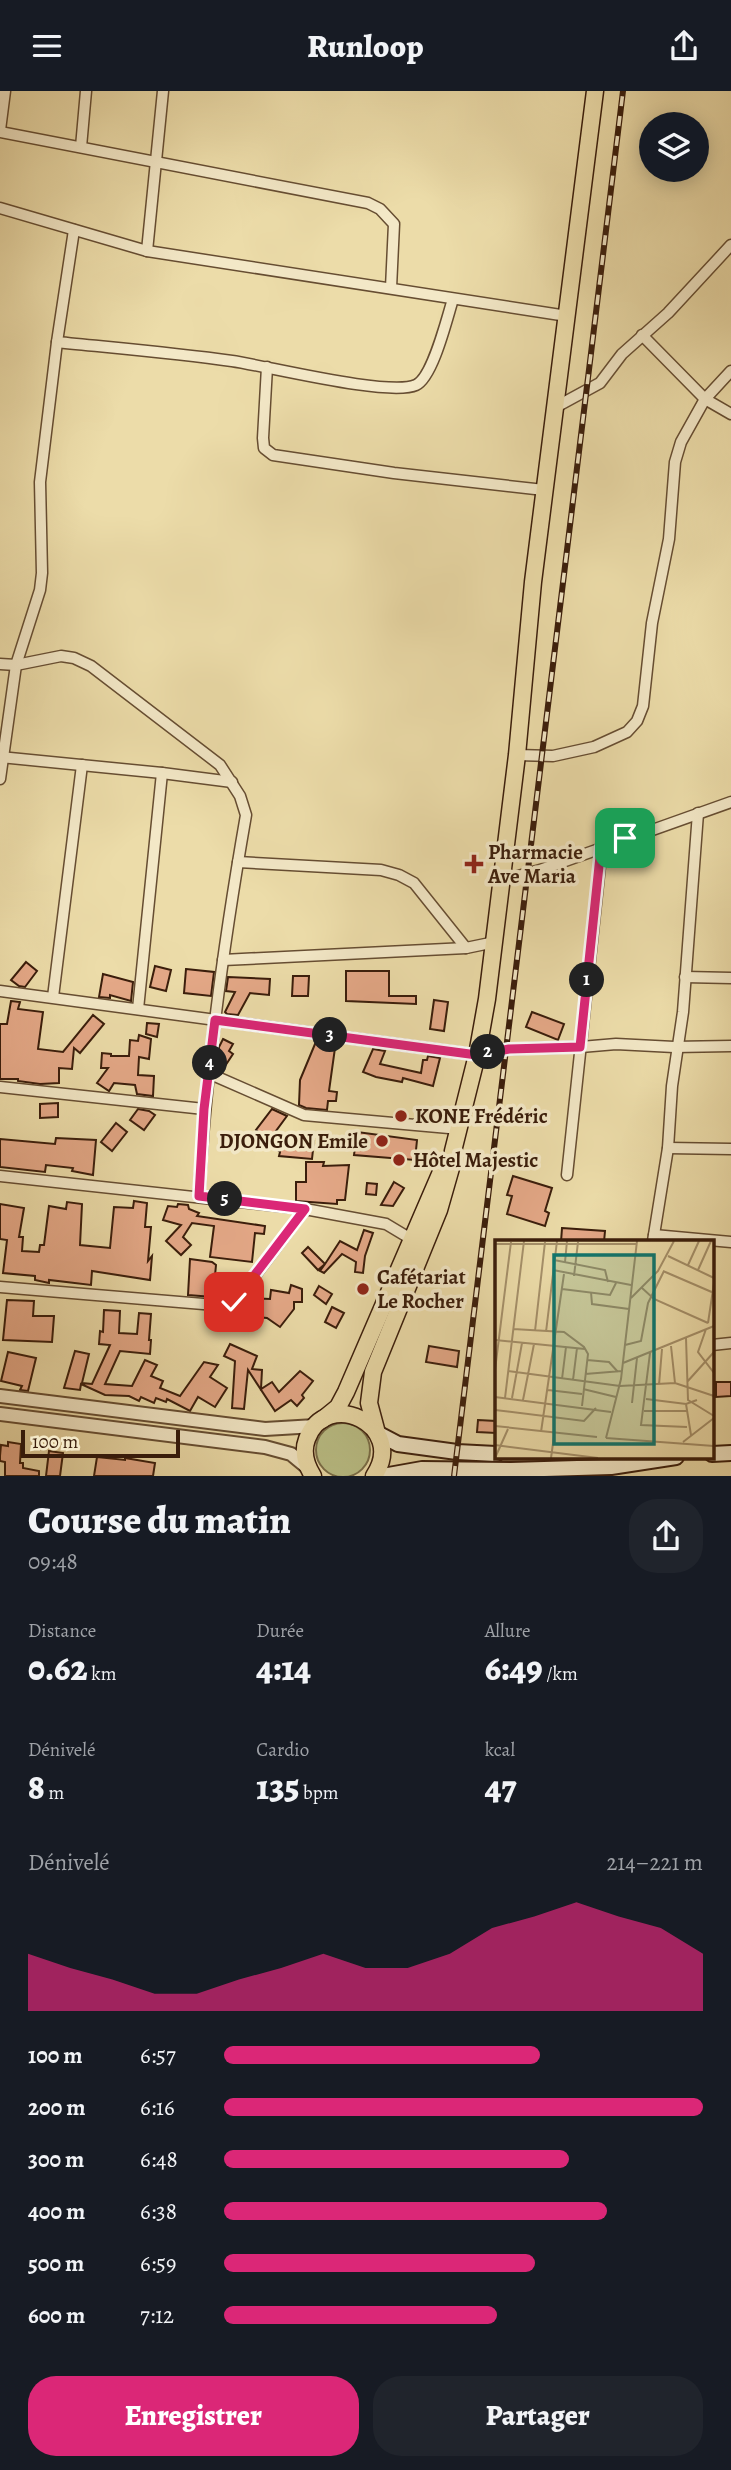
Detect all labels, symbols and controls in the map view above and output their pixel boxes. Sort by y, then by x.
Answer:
text: Runloop [307,24,424,68]
icon: menu [28,27,66,65]
icon: share [665,27,703,65]
map controls [639,112,709,182]
button: layers [639,112,709,182]
pin [595,808,655,868]
icon: arrive [606,819,644,857]
place label: Pharmacie Ave Maria [487,838,583,890]
marker: Pharmacie Ave Maria [466,856,482,872]
pin: 1 [570,963,604,997]
text: 1 [583,966,590,992]
pin: 3 [312,1017,348,1053]
text: 3 [325,1021,334,1047]
pin: 2 [470,1035,505,1069]
text: 2 [483,1038,492,1064]
pin: 4 [192,1045,228,1081]
text: 4 [205,1049,214,1075]
place label: KONE Frédéric [415,1102,548,1130]
marker: KONE Frédéric [393,1108,409,1124]
place label: DJONGON Emile [219,1127,368,1155]
marker: DJONGON Emile [374,1133,390,1149]
place label: Hôtel Majestic [413,1146,538,1174]
marker: Hôtel Majestic [391,1152,407,1168]
pin: 5 [208,1181,243,1217]
text: 5 [220,1185,229,1211]
inset map [495,1240,714,1458]
place label: Cafétariat Le Rocher [377,1263,466,1315]
pin [204,1272,264,1332]
marker: Cafétariat Le Rocher [355,1281,371,1297]
icon: check [215,1283,253,1321]
scale bar [21,1427,180,1459]
text: 100 m [32,1429,78,1455]
text: Course du matin [28,1494,291,1546]
button: share [629,1499,703,1573]
text: 09:48 [28,1546,78,1577]
text: Distance [28,1618,96,1644]
text: Durée [256,1618,304,1644]
text: Allure [485,1618,531,1644]
text: 0.62 [28,1644,88,1692]
text: 4:14 [256,1644,311,1692]
text: 6:49 [485,1644,543,1692]
text: km [88,1661,117,1687]
text: /km [543,1661,578,1687]
text: Dénivelé [28,1737,95,1763]
text: Cardio [256,1737,309,1763]
text: kcal [485,1737,515,1763]
text: 8 [28,1763,45,1811]
text: 135 [256,1763,299,1811]
text: 47 [485,1763,516,1811]
text: m [45,1780,64,1806]
text: bpm [299,1780,339,1806]
text: Dénivelé [28,1847,110,1878]
text: 214–221 m [606,1847,703,1878]
text: 100 m [28,2040,83,2071]
text: 6:57 [140,2040,176,2071]
text: 200 m [28,2092,86,2123]
text: 6:16 [140,2092,175,2123]
text: 300 m [28,2144,84,2175]
text: 6:48 [140,2144,178,2175]
text: 400 m [28,2196,85,2227]
text: 6:38 [140,2196,177,2227]
text: 500 m [28,2248,84,2279]
text: 6:59 [140,2248,176,2279]
text: 600 m [28,2300,85,2331]
text: 7:12 [140,2300,174,2331]
button: Enregistrer [28,2376,359,2456]
button: Partager [373,2376,703,2456]

